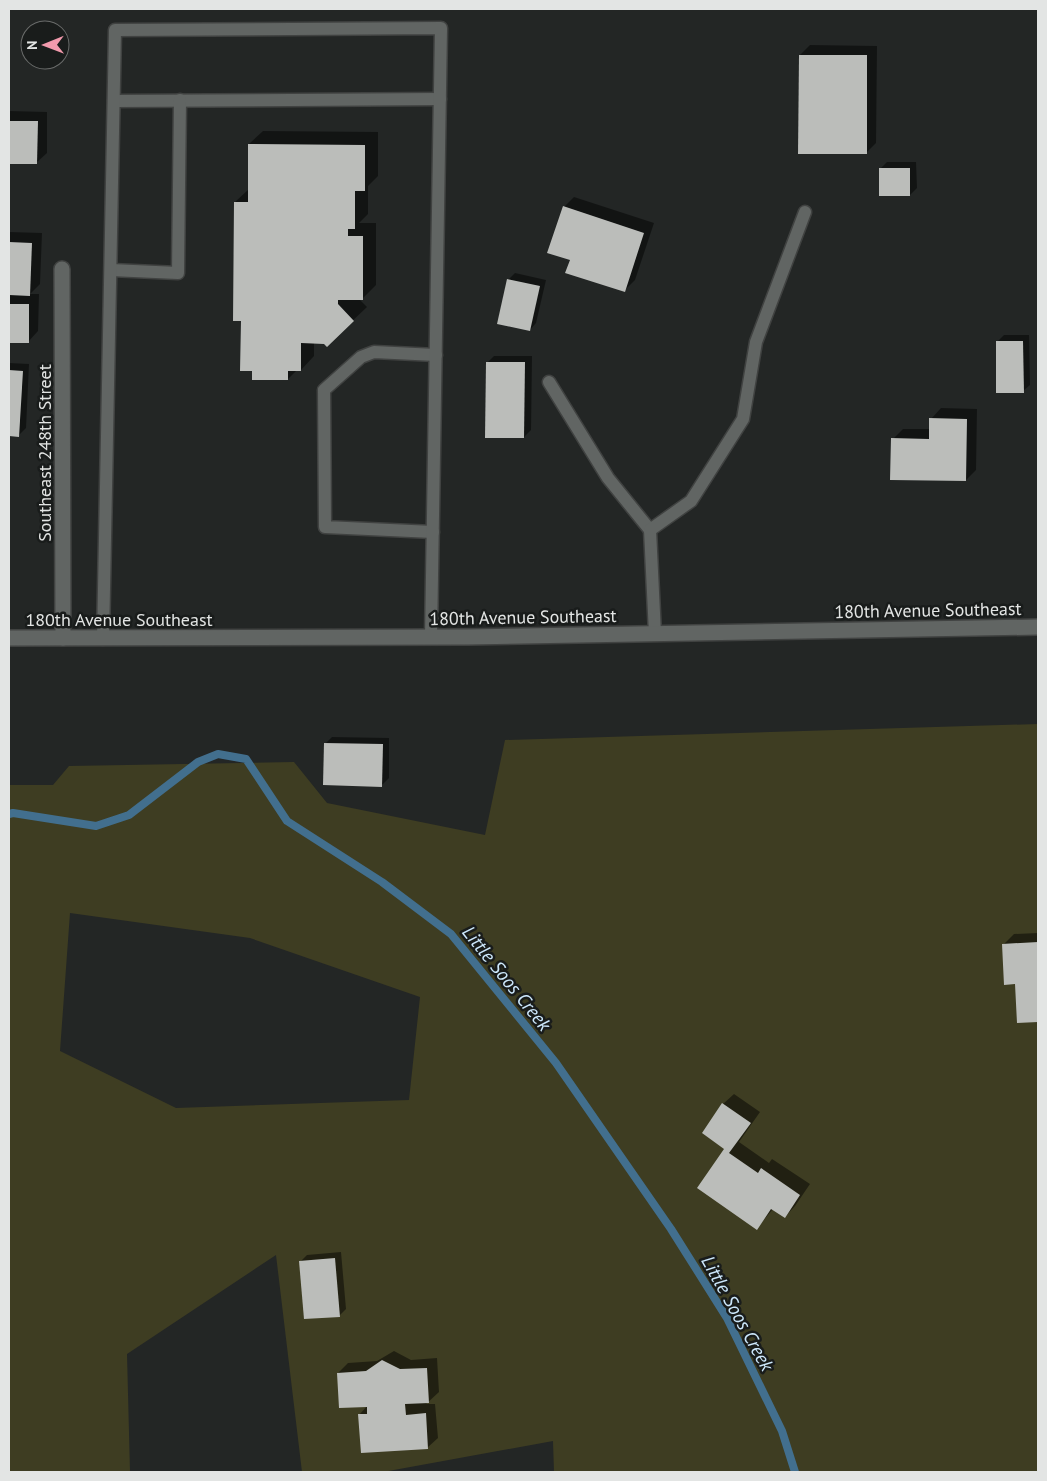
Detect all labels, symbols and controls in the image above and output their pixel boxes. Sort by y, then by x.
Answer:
north arrow [20,20,70,70]
text: N [23,40,41,50]
street label: Southeast 248th Street [33,364,56,542]
street label: 180th Avenue Southeast [834,597,1022,623]
street label: 180th Avenue Southeast [429,604,617,630]
street label: 180th Avenue Southeast [25,608,213,631]
water label: Little Soos Creek [457,921,558,1037]
water label: Little Soos Creek [696,1251,780,1376]

